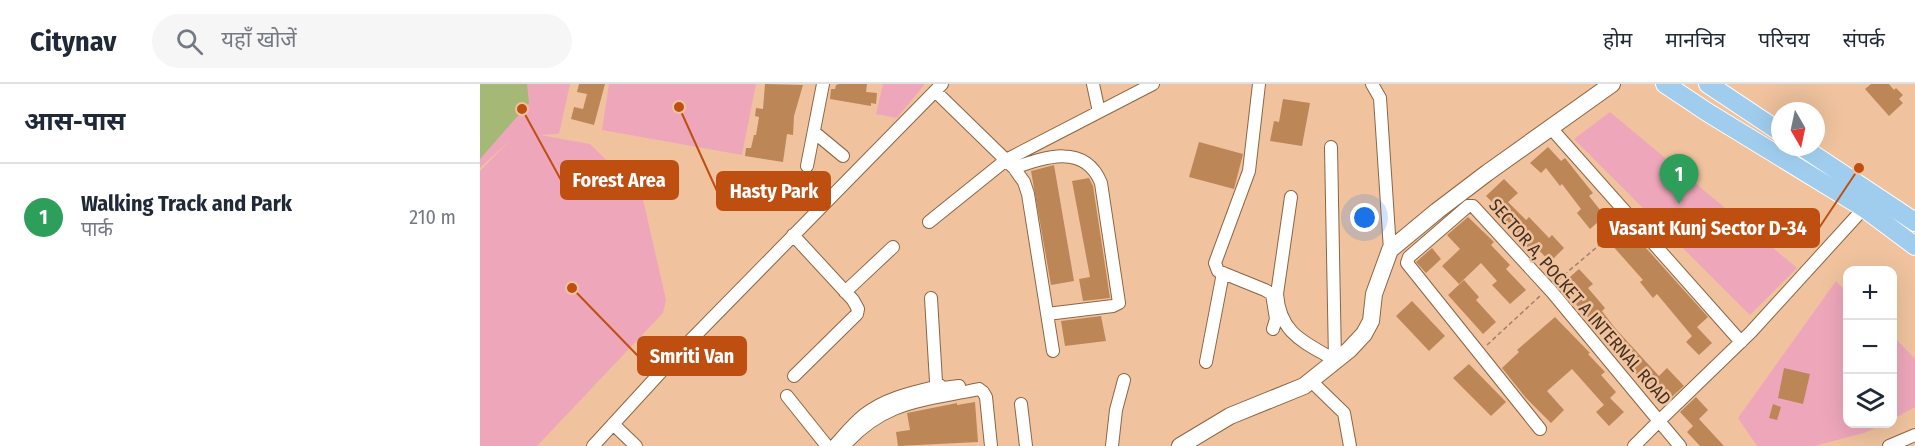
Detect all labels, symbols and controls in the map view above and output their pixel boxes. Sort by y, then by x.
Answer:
search box [152,14,572,68]
text: Citynav [30,25,116,58]
icon: search [173,25,206,58]
text: यहाँ खोजें [221,26,297,53]
text: होम [1603,27,1632,53]
text: मानचित्र [1665,27,1725,53]
text: परिचय [1758,27,1810,53]
text: संपर्क [1843,27,1885,53]
north arrow [1771,102,1825,156]
text: आस-पास [24,106,126,137]
pin: 1 [1660,154,1698,204]
callout: Forest Area [561,161,678,199]
text: Forest Area [572,168,666,192]
callout: Hasty Park [717,172,830,210]
text: Hasty Park [730,179,819,203]
text: Walking Track and Park [81,190,292,217]
street label: SECTOR A, POCKET A INTERNAL ROAD [1484,194,1676,410]
your location [1350,203,1379,232]
text: 1 [39,205,48,229]
text: 210 m [409,205,456,229]
callout: Vasant Kunj Sector D-34 [1598,209,1819,247]
text: Vasant Kunj Sector D-34 [1608,216,1807,240]
text: पार्क [81,217,113,241]
map controls [1843,266,1897,428]
button: + [1843,266,1897,320]
button: − [1843,320,1897,374]
callout: Smriti Van [638,337,746,375]
text: Smriti Van [650,344,734,368]
button: layers [1843,374,1897,428]

